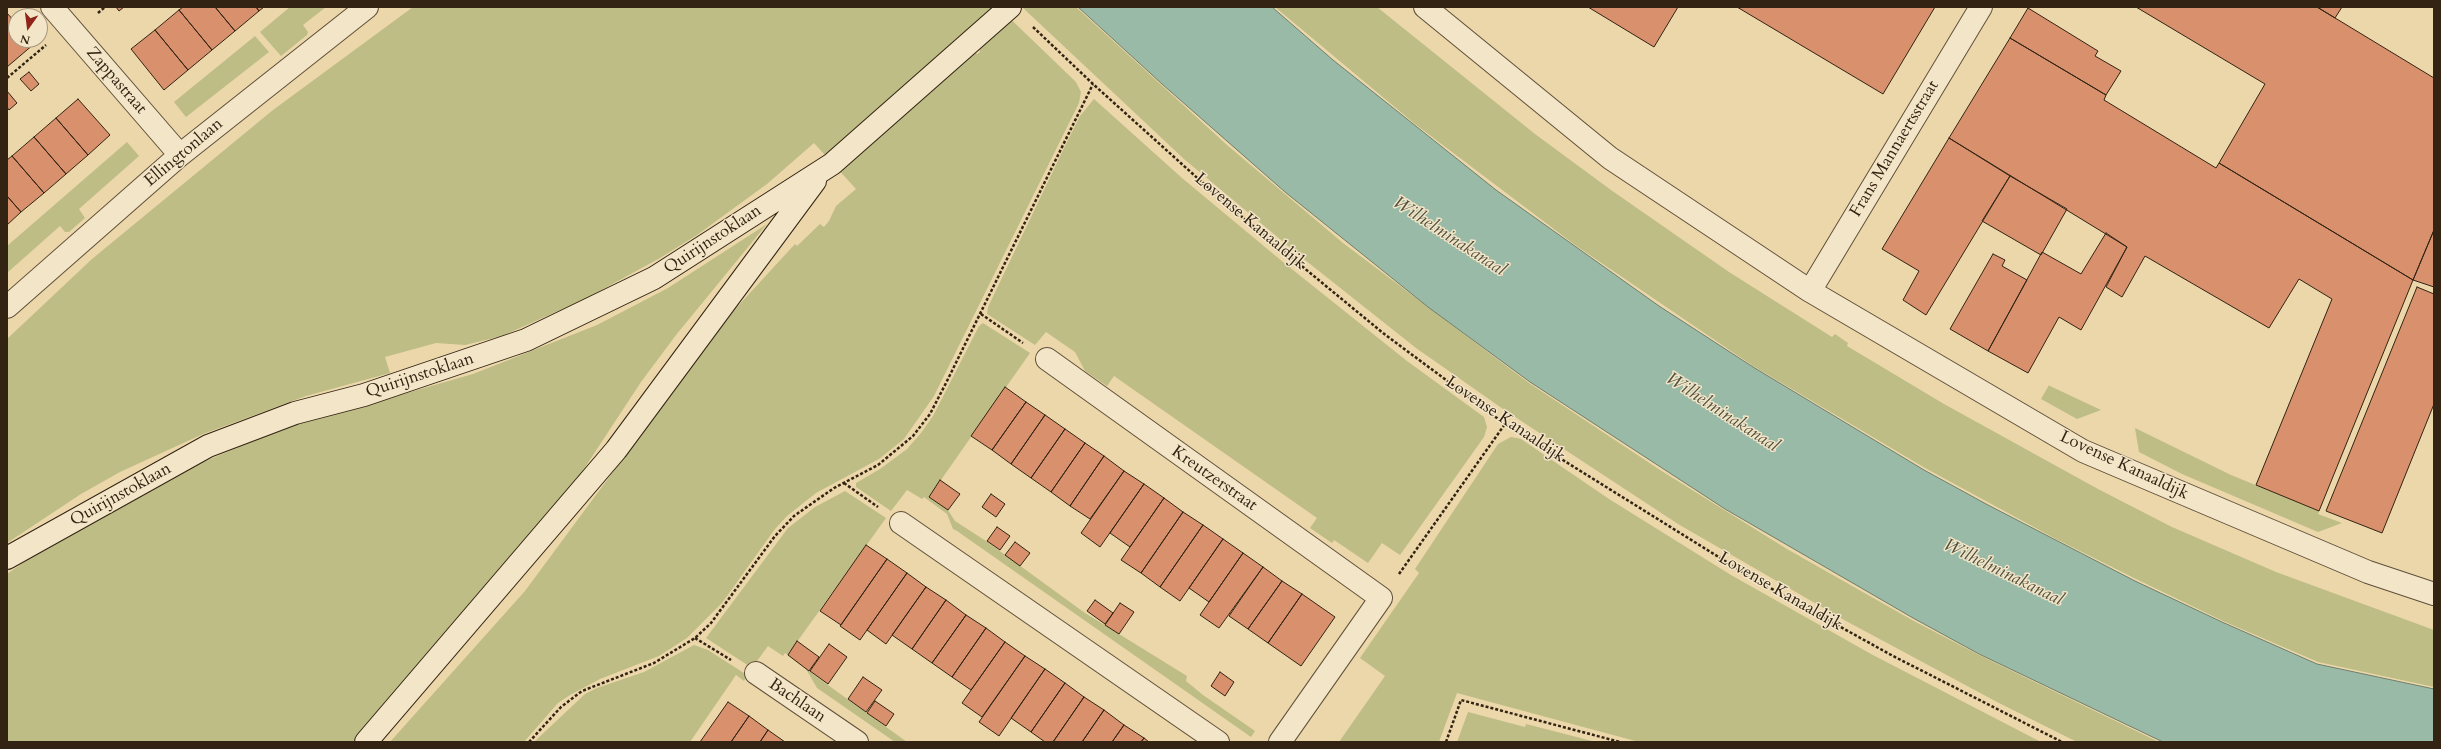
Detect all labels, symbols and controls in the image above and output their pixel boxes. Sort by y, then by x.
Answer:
north arrow [8,8,48,48]
text: N [19,31,32,48]
street label: Zappastraat [81,43,151,119]
street label: Frans Mannaertsstraat [1846,77,1944,221]
street label: Ellingtonlaan [141,114,227,192]
street label: Lovense Kanaaldijk [1190,169,1310,275]
water label: Wilhelminakanaal [1388,192,1510,282]
street label: Quirijnstoklaan [660,201,766,279]
street label: Quirijnstoklaan [363,349,477,403]
water label: Wilhelminakanaal [1661,368,1783,458]
street label: Lovense Kanaaldijk [1441,372,1569,468]
street label: Lovense Kanaaldijk [2056,427,2192,505]
street label: Kreutzerstraat [1167,442,1261,516]
street label: Quirijnstoklaan [67,459,175,531]
water label: Wilhelminakanaal [1940,535,2066,611]
street label: Lovense Kanaaldijk [1714,548,1846,636]
street label: Bachlaan [764,674,830,728]

